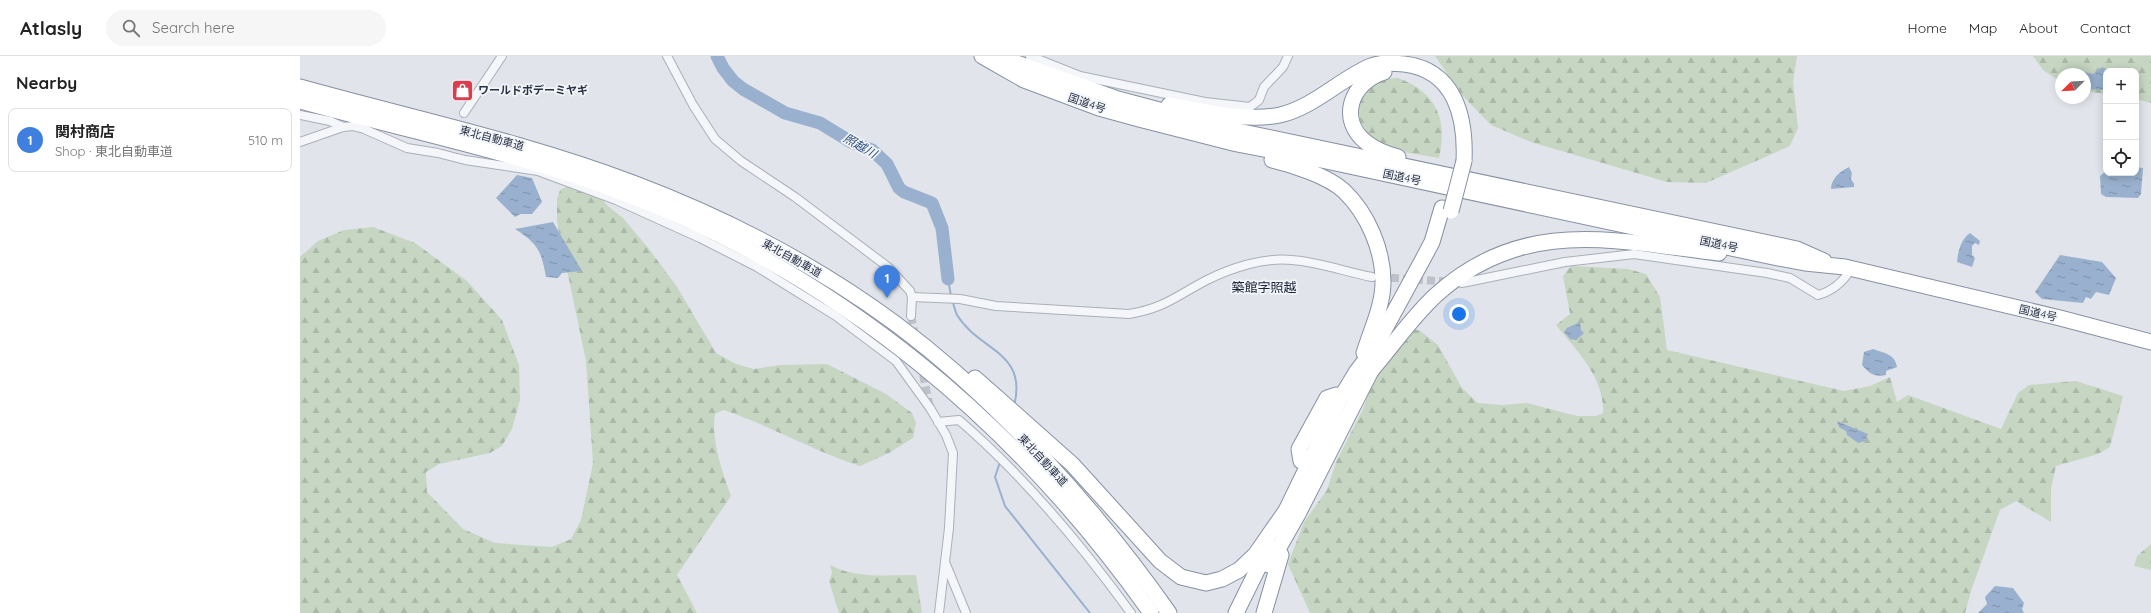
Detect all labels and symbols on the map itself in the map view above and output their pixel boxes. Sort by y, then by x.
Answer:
north arrow [2055,68,2091,104]
shop icon: ワールドボデーミヤギ [449,77,475,103]
place label: ワールドボデーミヤギ [478,83,588,97]
street label: 国道4号 [1066,90,1108,116]
street label: 東北自動車道 [458,123,526,153]
water label: 照越川 [841,130,881,162]
street label: 国道4号 [1382,166,1422,188]
street label: 国道4号 [1699,233,1739,255]
street label: 東北自動車道 [760,236,824,280]
pin: 1 [874,265,900,298]
district label: 築館字照越 [1231,279,1297,295]
street label: 国道4号 [2018,302,2058,324]
your location [1449,304,1469,324]
street label: 東北自動車道 [1015,431,1071,489]

